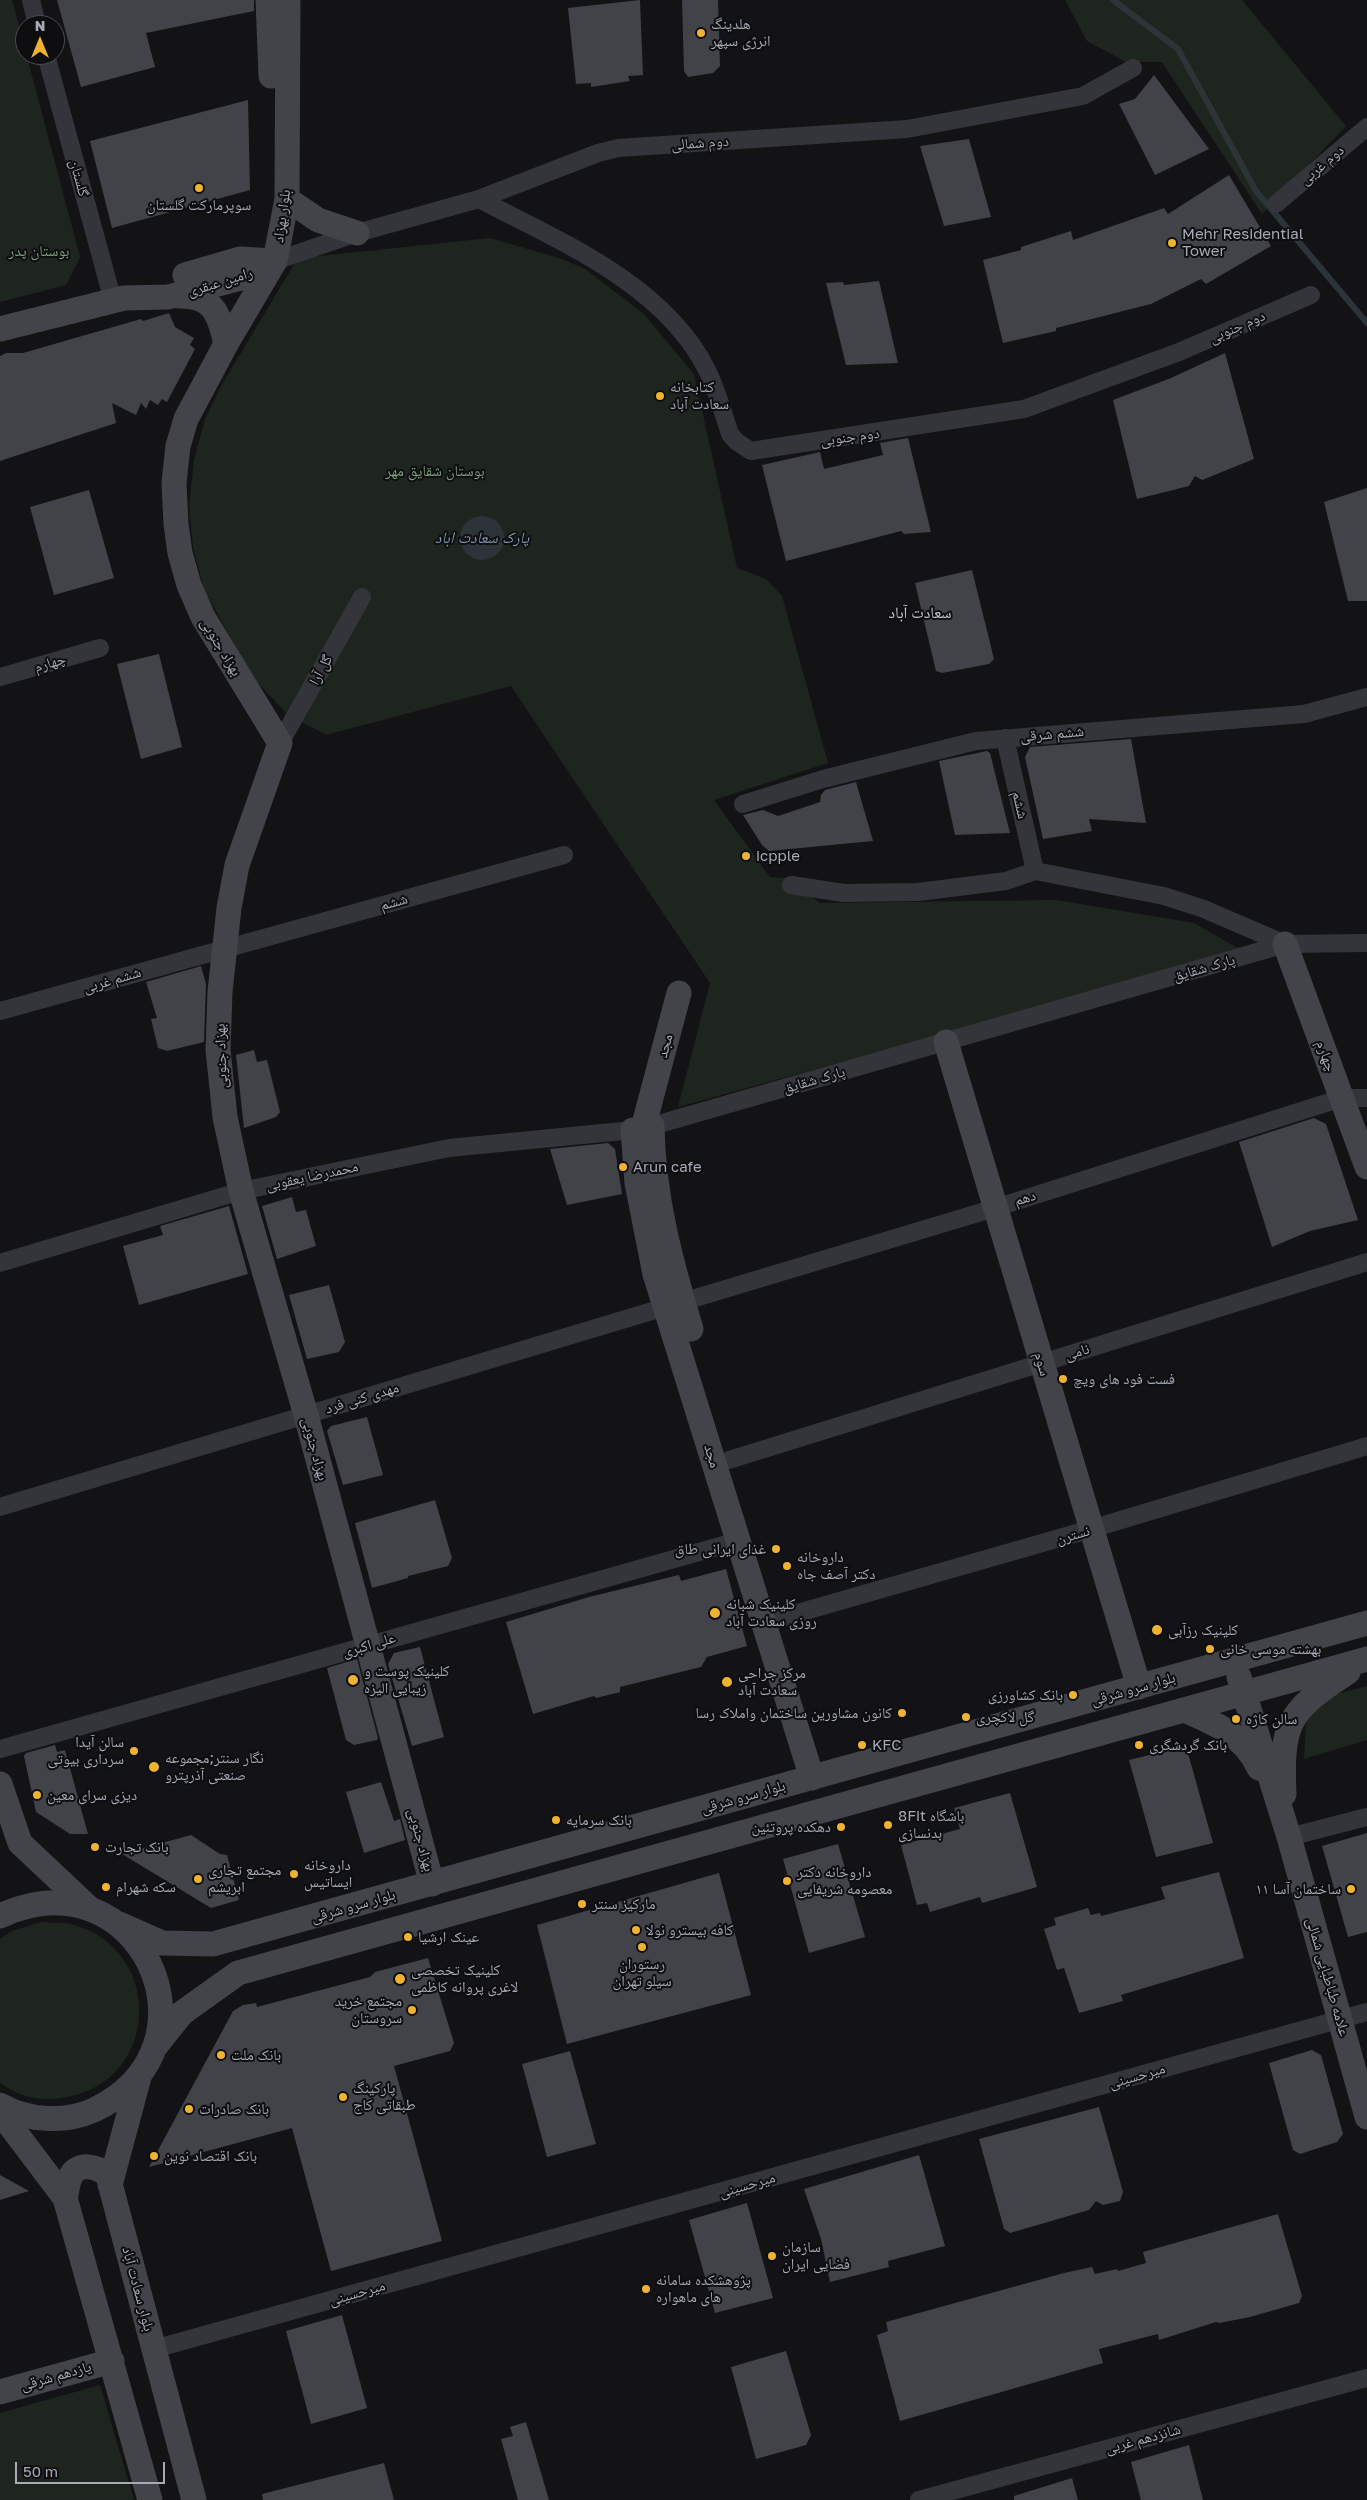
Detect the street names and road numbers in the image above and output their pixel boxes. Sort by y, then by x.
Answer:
street label: دوم شمالی [671,132,729,154]
street label: دوم غربی [1296,141,1348,189]
street label: گلستان [65,157,93,199]
street label: بلوار بهزاد [269,188,295,244]
street label: رامین عبقری [185,264,255,300]
street label: دوم جنوبی [1206,307,1268,347]
street label: دوم جنوبی [819,424,881,450]
street label: بهزاد جنوبی [197,615,245,679]
street label: چهارم [32,650,68,676]
street label: گل آرا [305,652,337,688]
street label: ششم شرقی [1019,722,1085,746]
street label: ششم [1008,789,1032,821]
street label: ششم [378,890,410,914]
street label: پارک شقایق [1171,951,1237,985]
street label: ششم غربی [81,963,143,997]
street label: بهزاد جنوبی [211,1023,231,1089]
street label: مجد [653,1032,677,1060]
street label: چهارم [1312,1038,1340,1074]
street label: پارک شقایق [781,1063,847,1097]
street label: محمدرضا یعقوبی [264,1157,360,1195]
street label: دهم [1012,1186,1038,1210]
street label: نامی [1062,1340,1092,1364]
street label: سوم [1030,1350,1054,1378]
street label: مهدی کنی فرد [323,1378,401,1418]
street label: بهزاد جنوبی [298,1415,332,1483]
street label: مجد [700,1442,724,1470]
street label: نسترن [1054,1522,1092,1548]
street label: علی اکبری [340,1629,398,1661]
street label: بلوار سرو شرقی [1089,1668,1177,1710]
street label: بلوار سرو شرقی [699,1776,787,1818]
street label: بهزاد جنوبی [404,1806,438,1874]
street label: بلوار سرو شرقی [309,1885,397,1927]
street label: علامه طباطبایی شمالی [1302,1916,1354,2038]
street label: میرحسینی [1107,2059,1167,2093]
street label: میرحسینی [717,2168,777,2202]
street label: بلوار سعادت آباد [118,2245,158,2333]
street label: میرحسینی [327,2276,387,2310]
street label: یازدهم شرقی [19,2357,93,2395]
street label: شانزدهم غربی [1103,2420,1183,2458]

